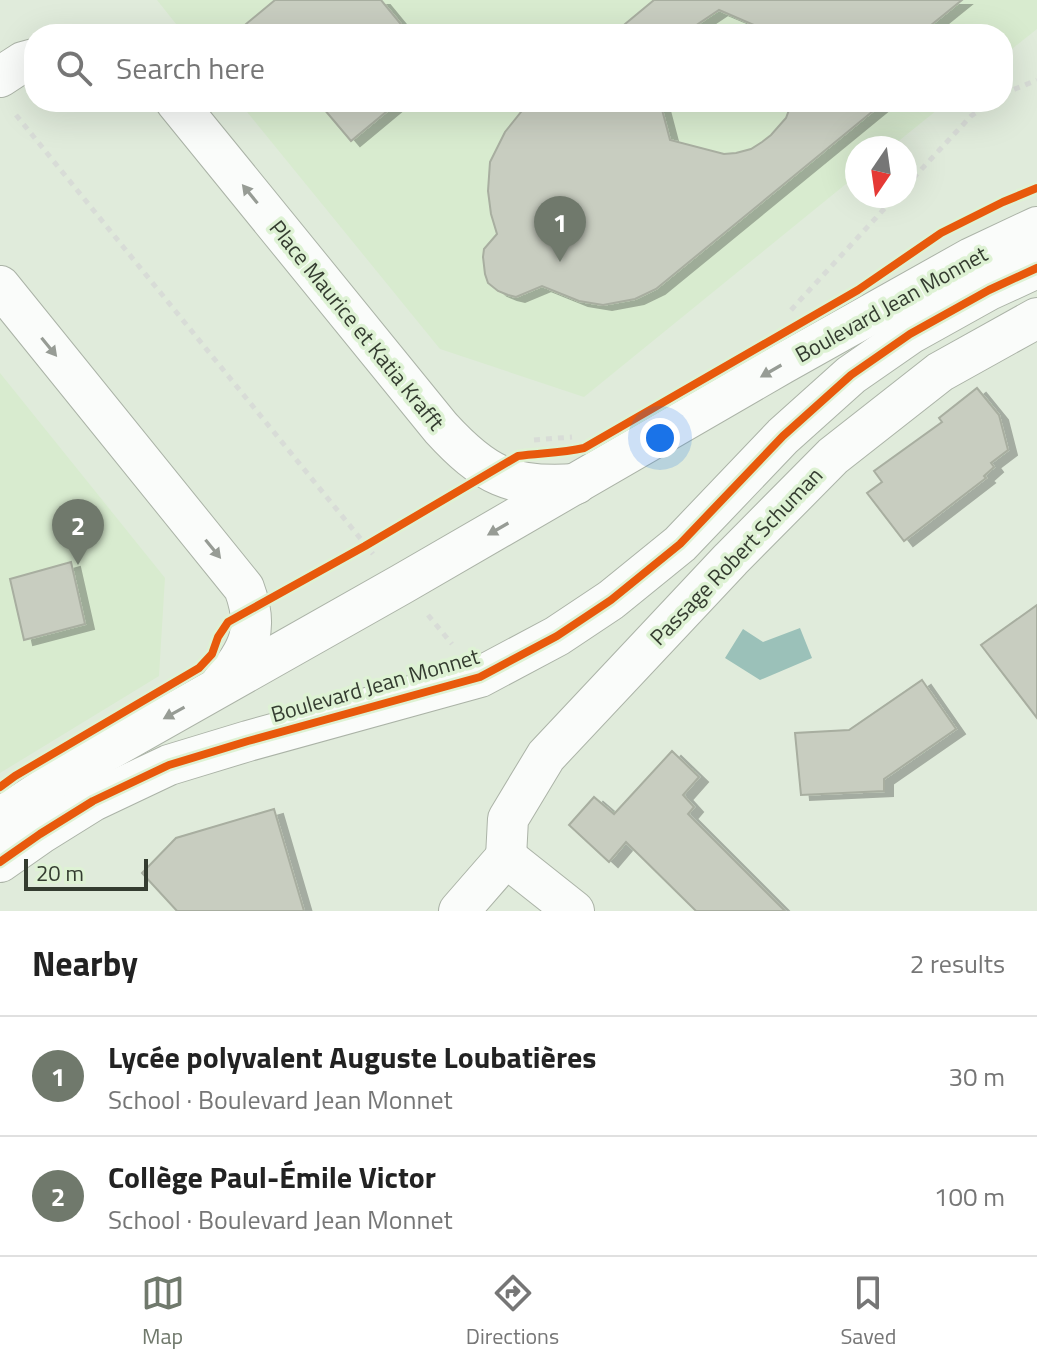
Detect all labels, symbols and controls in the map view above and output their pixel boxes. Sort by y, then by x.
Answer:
search box [24,24,1013,112]
text: Search here [116,45,265,91]
icon: search [52,46,96,90]
north arrow [845,136,917,208]
one-way arrow [242,184,259,204]
pin: 1 [534,196,586,262]
street label: Place Maurice et Katia Krafft [261,212,453,438]
street label: Boulevard Jean Monnet [789,237,994,371]
one-way arrow [40,337,57,357]
one-way arrow [760,364,782,378]
your location [640,418,680,458]
street label: Passage Robert Schuman [642,459,830,653]
pin: 2 [52,499,104,565]
one-way arrow [487,522,509,536]
one-way arrow [204,539,221,559]
street label: Boulevard Jean Monnet [267,639,484,731]
one-way arrow [163,706,186,720]
scale bar [24,855,148,891]
text: 20 m [36,856,84,890]
text: Nearby [32,937,138,989]
text: 2 results [910,944,1005,983]
text: Lycée polyvalent Auguste Loubatières [108,1034,597,1080]
text: 1 [51,1057,65,1096]
text: 30 m [948,1057,1005,1096]
text: School · Boulevard Jean Monnet [108,1080,453,1119]
text: Collège Paul-Émile Victor [108,1154,436,1200]
text: 2 [51,1177,65,1216]
text: 100 m [934,1177,1005,1216]
text: School · Boulevard Jean Monnet [108,1200,453,1239]
tab: Map [141,1271,185,1353]
tab: Directions [466,1271,559,1353]
tab: Saved [840,1271,896,1353]

